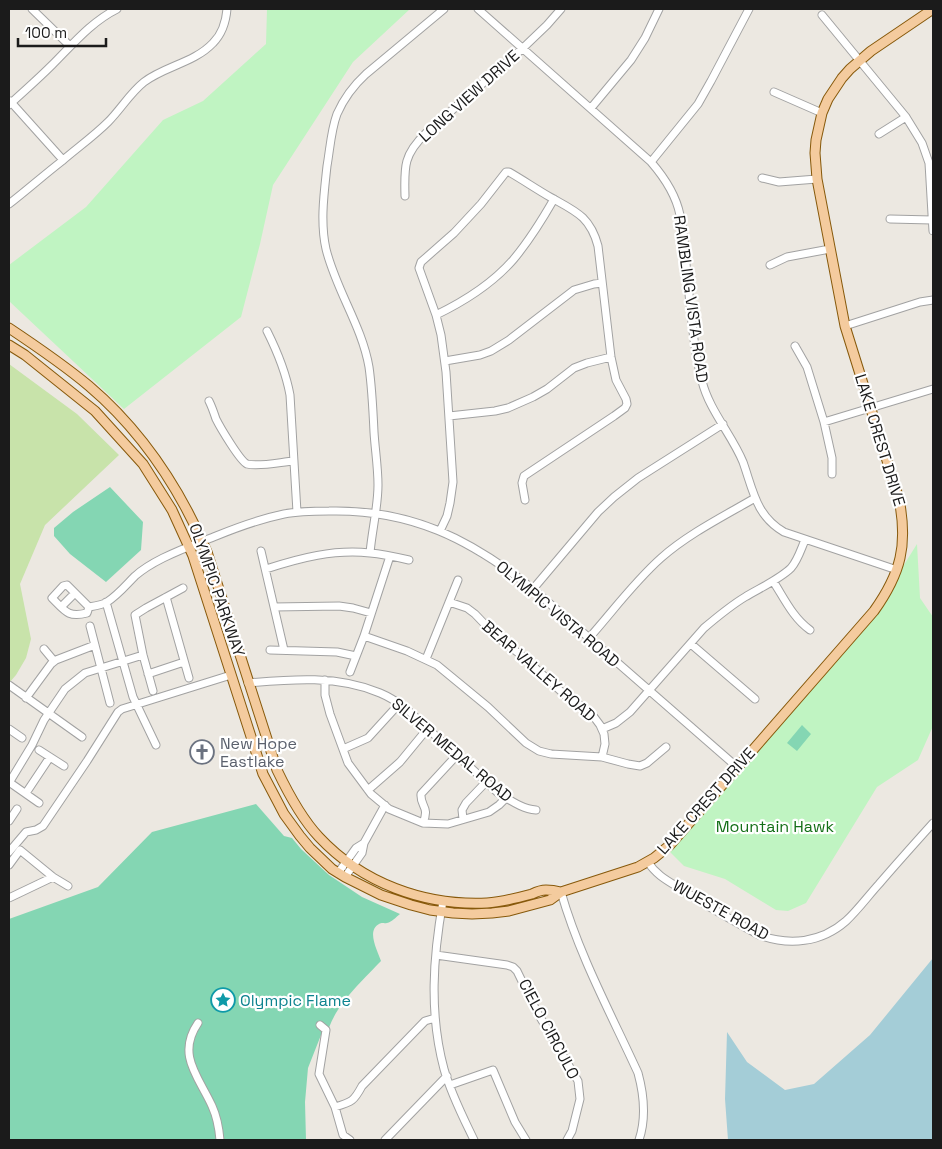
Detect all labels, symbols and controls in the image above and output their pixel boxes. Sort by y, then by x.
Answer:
scale bar [18,15,105,47]
text: 100 m [25,23,67,42]
street label: LONG VIEW DRIVE [414,45,524,147]
street label: RAMBLING VISTA ROAD [669,214,713,384]
street label: LAKE CREST DRIVE [850,371,910,509]
street label: OLYMPIC PARKWAY [184,520,250,660]
street label: OLYMPIC VISTA ROAD [492,556,624,672]
street label: BEAR VALLEY ROAD [478,616,600,726]
street label: SILVER MEDAL ROAD [387,693,517,807]
place label: New Hope Eastlake [220,733,297,772]
church icon: New Hope Eastlake [189,739,215,765]
street label: LAKE CREST DRIVE [652,743,760,859]
park label: Mountain Hawk [716,816,835,837]
street label: WUESTE ROAD [669,875,773,945]
street label: CIELO CIRCULO [514,975,584,1083]
place icon: Olympic Flame [210,987,236,1013]
place label: Olympic Flame [240,990,351,1011]

